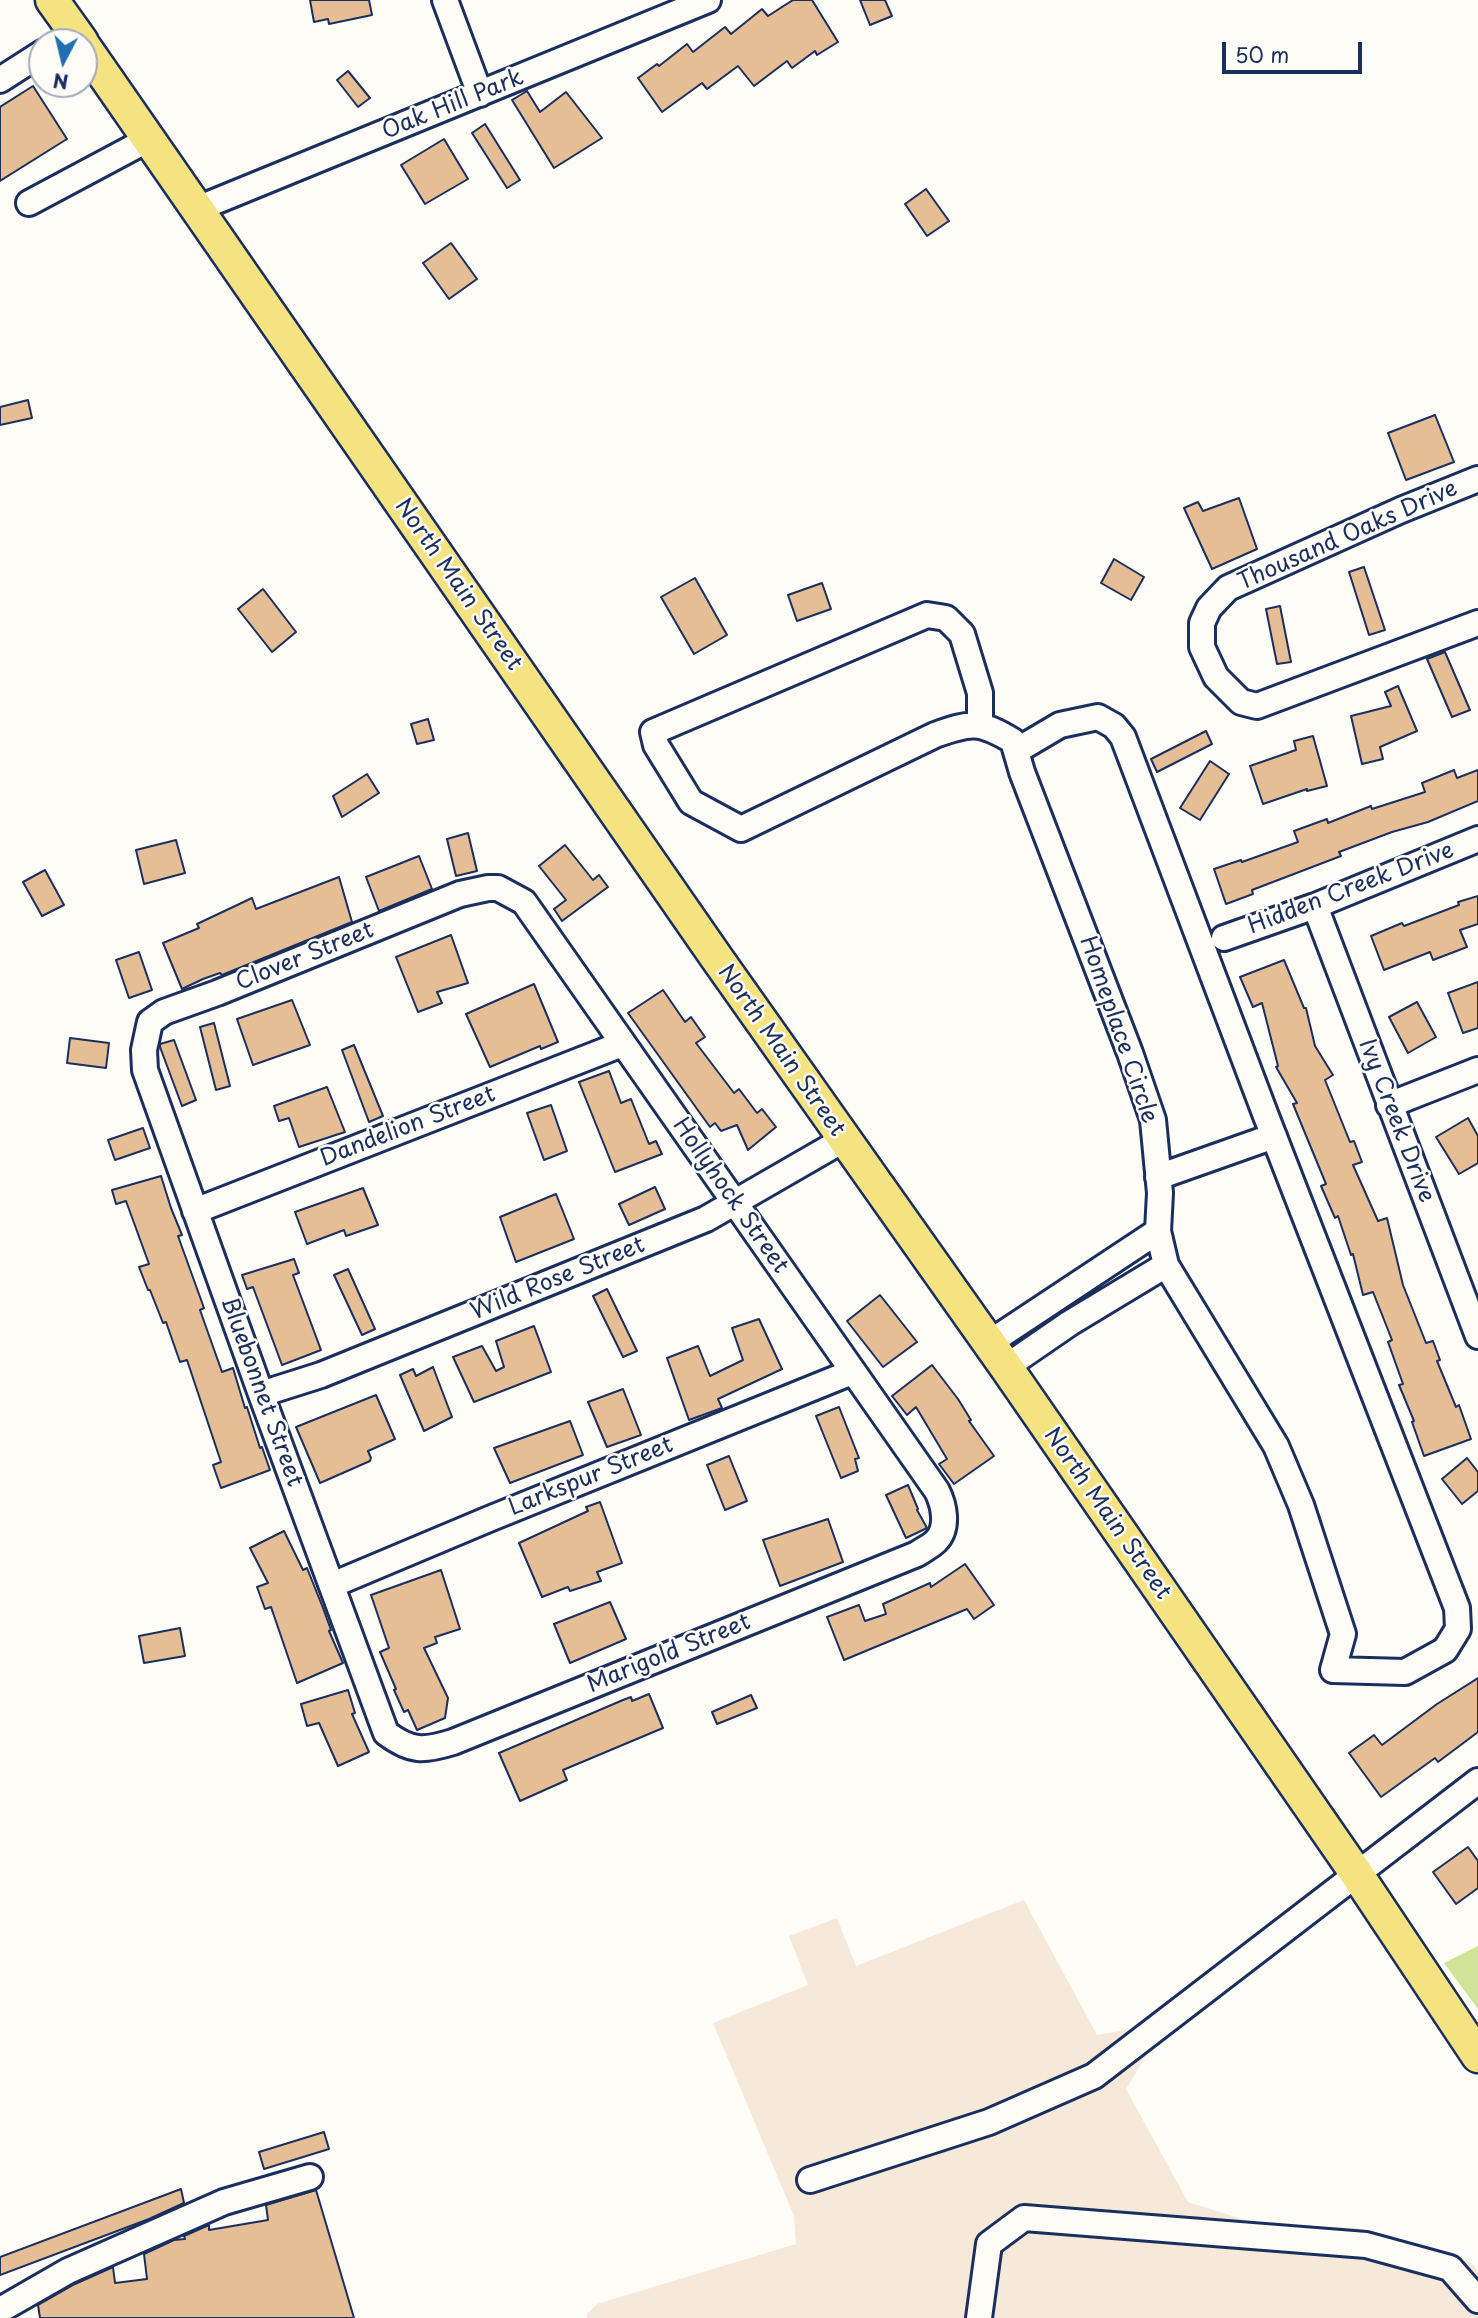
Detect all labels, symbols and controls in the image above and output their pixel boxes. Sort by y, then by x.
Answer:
north arrow [28,28,98,98]
scale bar [1226,28,1366,72]
text: 50 m [1235,38,1289,70]
street label: Oak Hill Park [378,64,528,146]
text: N [52,67,70,97]
street label: Thousand Oaks Drive [1234,475,1462,597]
street label: North Main Street [388,494,528,676]
street label: Hidden Creek Drive [1244,837,1458,941]
street label: Clover Street [232,917,378,997]
street label: Homeplace Circle [1073,933,1163,1127]
street label: North Main Street [711,960,851,1142]
street label: Ivy Creek Drive [1352,1035,1440,1207]
street label: Dandelion Street [317,1081,499,1173]
street label: Hollyhock Street [666,1113,794,1279]
street label: Wild Rose Street [467,1232,649,1326]
street label: Bluebonnet Street [214,1293,308,1491]
street label: North Main Street [1037,1423,1177,1605]
street label: Larkspur Street [505,1431,677,1523]
street label: Marigold Street [583,1609,755,1699]

